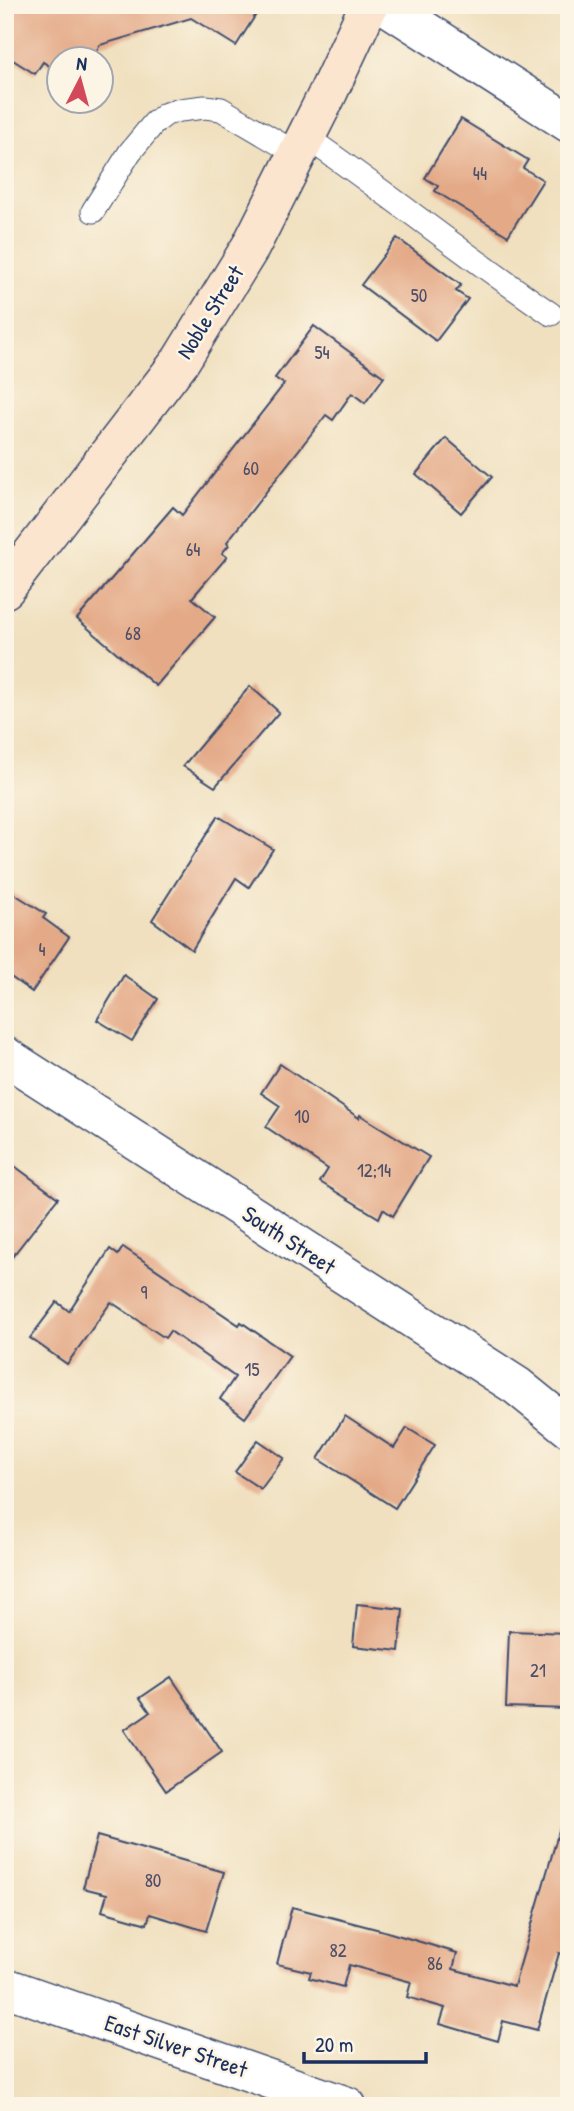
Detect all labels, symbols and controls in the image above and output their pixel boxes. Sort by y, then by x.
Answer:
north arrow [46,46,116,116]
text: N [75,50,88,77]
house number: 44 [473,160,487,186]
street label: Noble Street [169,258,251,365]
house number: 50 [411,282,427,308]
house number: 54 [314,339,330,365]
house number: 60 [243,455,259,481]
house number: 64 [186,536,200,562]
house number: 68 [125,620,141,646]
house number: 4 [38,936,46,962]
house number: 10 [294,1103,310,1129]
house number: 12;14 [357,1157,391,1183]
street label: South Street [237,1198,343,1282]
house number: 9 [141,1279,148,1305]
house number: 15 [245,1356,259,1382]
house number: 21 [530,1657,546,1683]
house number: 80 [145,1867,161,1893]
house number: 82 [329,1937,347,1963]
house number: 86 [427,1950,443,1976]
street label: East Silver Street [101,2007,253,2085]
scale bar [304,2020,427,2064]
text: 20 m [315,2030,353,2059]

